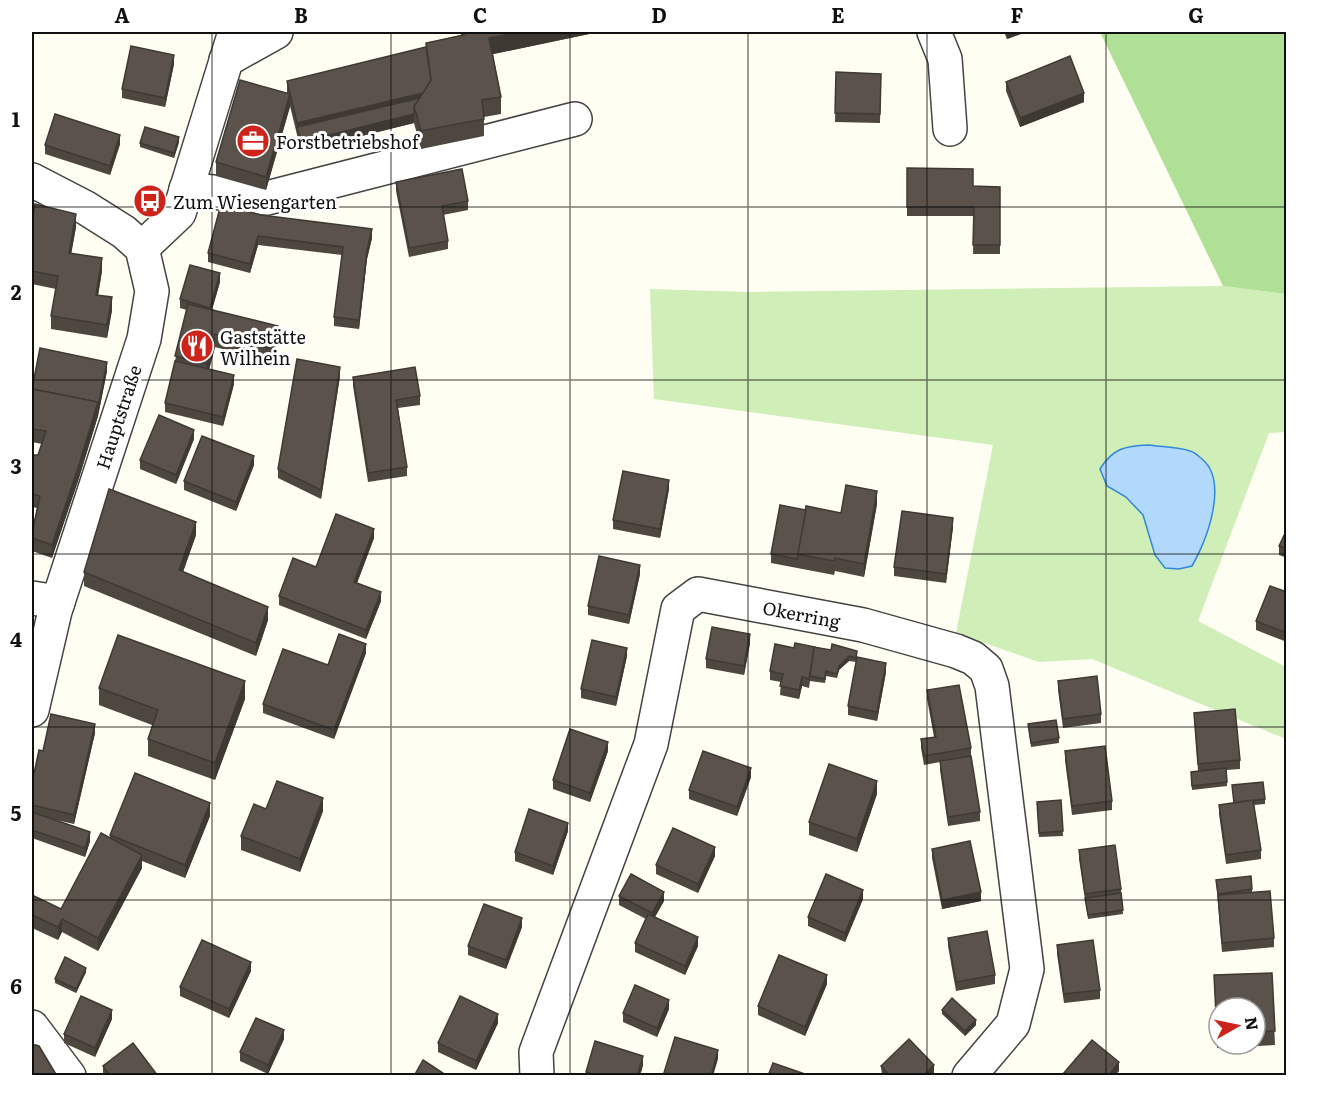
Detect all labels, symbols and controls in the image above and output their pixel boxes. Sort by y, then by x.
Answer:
text: A [114,0,130,29]
text: B [294,0,308,29]
text: C [473,0,487,29]
text: D [651,0,667,29]
text: E [831,0,845,29]
text: F [1011,0,1024,29]
text: G [1188,0,1204,29]
text: 1 [12,103,20,133]
office icon: Forstbetriebshof [235,123,271,159]
place label: Forstbetriebshof [276,128,421,155]
bus stop icon: Zum Wiesengarten [132,183,168,219]
place label: Zum Wiesengarten [173,188,337,215]
text: 2 [11,276,22,306]
place label: Gaststätte Wilhein [220,323,306,371]
restaurant icon: Gaststätte Wilhein [179,328,215,364]
street label: Hauptstraße [88,361,148,473]
text: 3 [10,450,22,480]
street label: Okerring [761,593,844,634]
text: 4 [10,623,22,653]
text: 5 [11,797,22,827]
text: 6 [10,970,22,1000]
north arrow [1207,996,1267,1056]
text: N [1240,1015,1266,1032]

